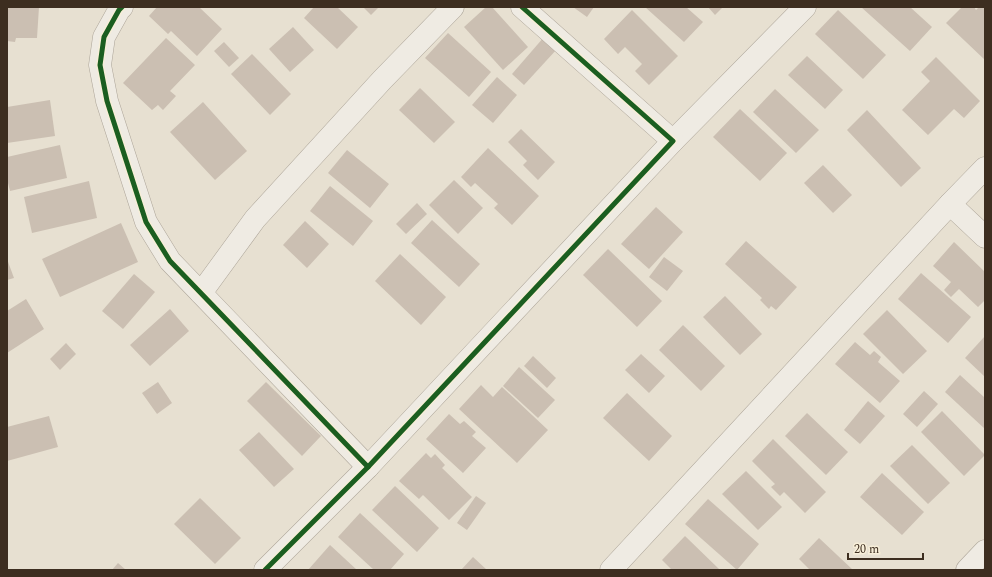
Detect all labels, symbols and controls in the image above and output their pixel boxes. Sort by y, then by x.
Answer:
scale bar [848,535,923,561]
text: 20 m [854,540,879,559]

